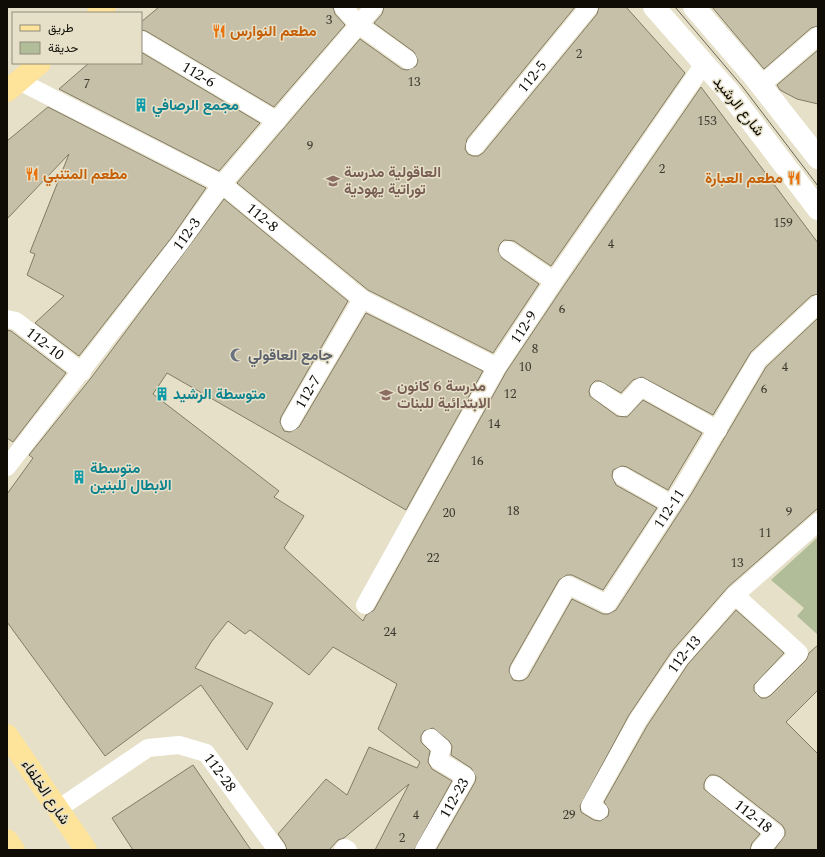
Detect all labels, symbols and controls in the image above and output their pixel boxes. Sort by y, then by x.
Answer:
house number: 3 [326,10,333,30]
legend [12,12,142,64]
text: طريق [48,19,74,38]
place label: مطعم النوارس [230,20,317,43]
restaurant icon: مطعم النوارس [211,23,227,39]
text: حديقة [48,39,78,58]
house number: 2 [576,44,582,64]
street label: 112-6 [177,56,220,94]
street label: 112-5 [512,56,553,98]
street label: شارع الرشيد [707,71,770,141]
house number: 13 [408,72,421,92]
house number: 7 [84,74,90,94]
place label: مجمع الرصافي [152,94,239,118]
building icon: مجمع الرصافي [133,97,149,113]
house number: 153 [697,111,717,131]
house number: 9 [307,136,314,156]
house number: 2 [659,159,665,179]
place label: العاقولية مدرسة توراتية يهودية [344,161,441,201]
place label: مطعم المتنبي [43,163,128,187]
restaurant icon: مطعم المتنبي [24,166,40,182]
place label: مطعم العبارة [705,167,783,190]
restaurant icon: مطعم العبارة [786,170,802,186]
school or university icon: العاقولية مدرسة توراتية يهودية [325,173,341,189]
street label: 112-8 [241,197,283,238]
street label: 112-3 [167,213,207,256]
house number: 159 [773,213,793,233]
house number: 4 [608,234,615,254]
house number: 6 [559,299,566,319]
street label: 112-9 [504,306,543,349]
street label: 112-10 [21,322,69,366]
house number: 8 [532,339,538,359]
place label: جامع العاقولي [248,344,333,368]
mosque icon: جامع العاقولي [229,347,245,363]
house number: 10 [519,357,532,377]
house number: 4 [782,357,789,377]
street label: 112-7 [289,371,327,413]
place label: مدرسة 6 كانون الابتدائية للبنات [397,375,491,415]
house number: 6 [761,379,768,399]
place label: متوسطة الرشيد [173,383,266,406]
house number: 12 [504,384,517,404]
building icon: متوسطة الرشيد [154,386,170,402]
school or university icon: مدرسة 6 كانون الابتدائية للبنات [378,387,394,403]
house number: 14 [488,414,501,434]
house number: 16 [471,451,484,471]
place label: متوسطة الابطال للبنين [90,457,172,497]
building icon: متوسطة الابطال للبنين [71,469,87,485]
street label: 112-11 [648,485,691,533]
house number: 18 [507,501,520,521]
house number: 9 [786,502,793,522]
house number: 20 [443,503,456,523]
house number: 11 [759,523,772,543]
house number: 22 [427,548,440,568]
house number: 13 [731,553,744,573]
house number: 24 [384,622,397,642]
street label: 112-13 [662,630,707,678]
street label: 112-28 [198,748,242,797]
street label: شارع الخلفاء [15,755,76,830]
street label: 112-23 [434,773,475,823]
street label: 112-18 [729,794,777,839]
house number: 4 [413,805,420,825]
house number: 29 [563,805,576,825]
house number: 2 [399,828,405,848]

